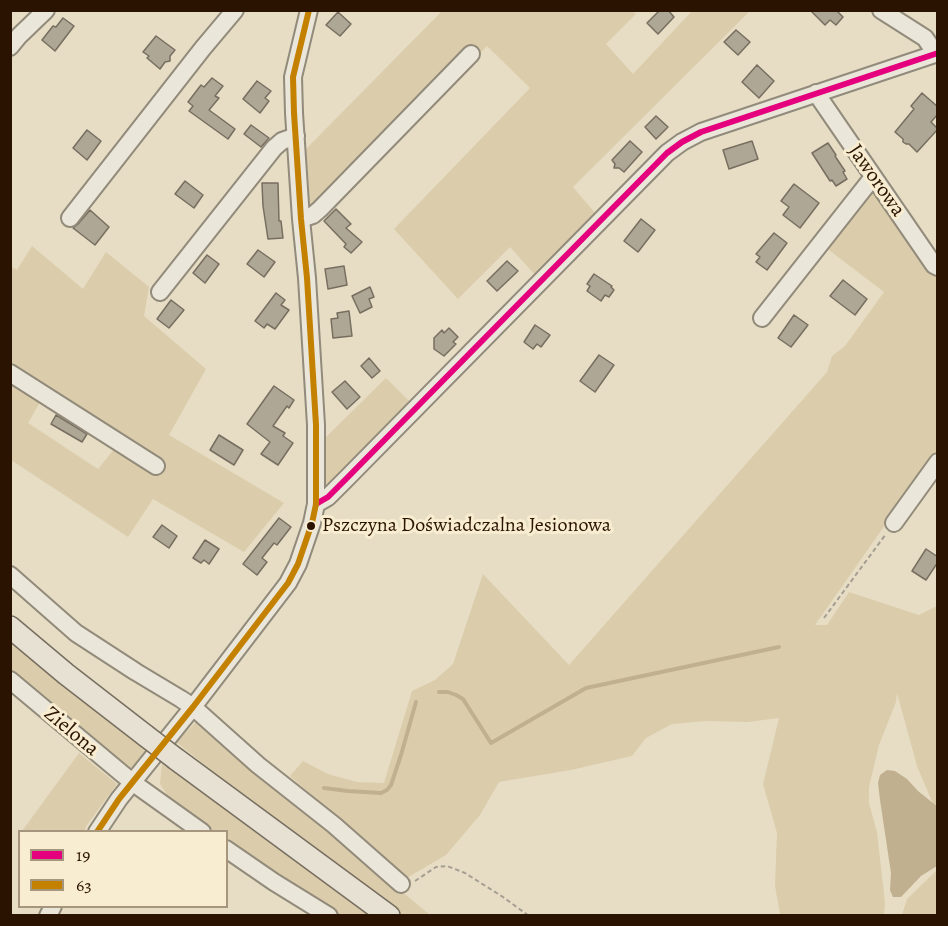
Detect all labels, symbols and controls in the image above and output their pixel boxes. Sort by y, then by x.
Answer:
street label: Jaworowa [842,140,910,222]
place label: Pszczyna Doświadczalna Jesionowa [322,514,611,538]
marker: Pszczyna Doświadczalna Jesionowa [305,520,317,532]
street label: Zielona [38,702,104,762]
legend [18,830,228,908]
text: 19 [76,843,90,867]
text: 63 [76,873,92,897]

